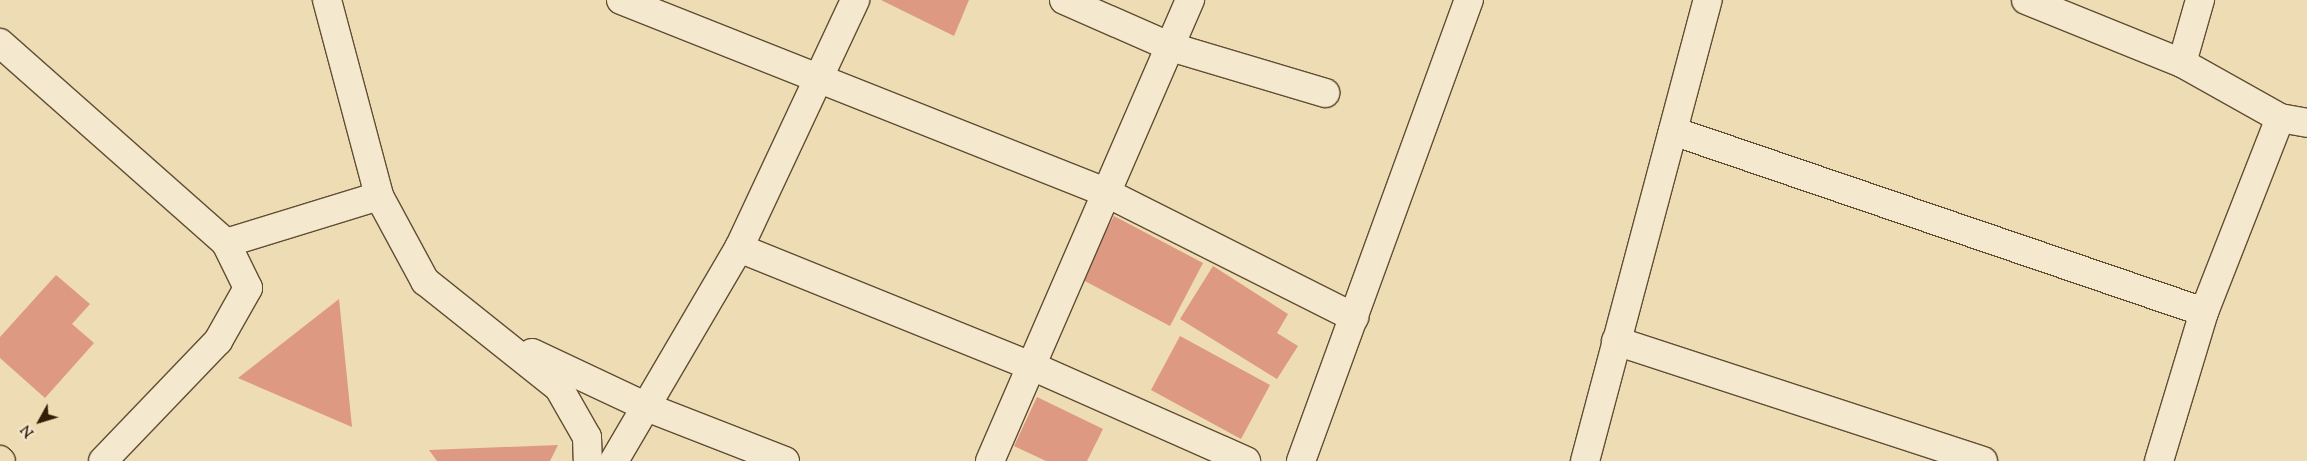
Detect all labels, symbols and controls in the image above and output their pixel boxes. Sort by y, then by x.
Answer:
north arrow [15,396,65,446]
text: N [17,420,40,441]

